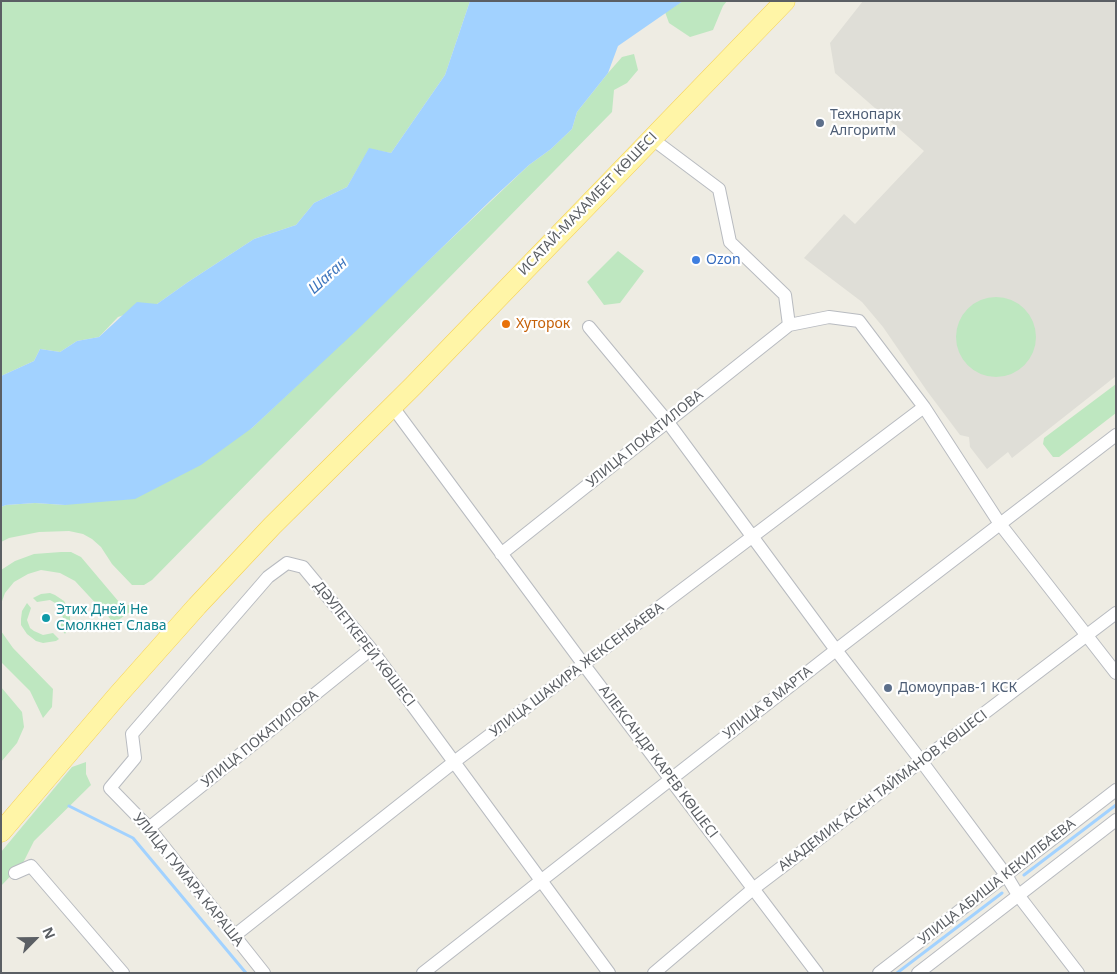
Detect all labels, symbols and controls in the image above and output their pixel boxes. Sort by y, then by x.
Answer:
place label: Технопарк Алгоритм [830,107,901,140]
marker: Технопарк Алгоритм [814,117,826,129]
street label: ИСАТАЙ-МАХАМБЕТ КӨШЕСІ [515,129,661,279]
place label: Ozon [706,252,741,268]
water label: Шаған [305,254,351,298]
marker: Ozon [690,254,702,266]
place label: Хуторок [516,316,570,332]
marker: Хуторок [500,318,512,330]
street label: УЛИЦА ПОКАТИЛОВА [583,387,707,491]
street label: ДӘУЛЕТКЕРЕЙ КӨШЕСІ [310,578,418,710]
street label: УЛИЦА ШАКИРА ЖЕКСЕНБАЕВА [487,599,667,741]
place label: Этих Дней Не Смолкнет Слава [56,602,167,634]
marker: Этих Дней Не Смолкнет Слава [40,612,52,624]
street label: УЛИЦА 8 МАРТА [720,663,816,743]
place label: Домоуправ-1 КСК [898,680,1017,696]
street label: АЛЕКСАНДР КАРЕВ КӨШЕСІ [595,682,721,842]
marker: Домоуправ-1 КСК [882,682,894,694]
street label: УЛИЦА ПОКАТИЛОВА [198,687,322,791]
street label: АКАДЕМИК АСАН ТАЙМАНОВ КӨШЕСІ [775,707,991,875]
street label: УЛИЦА ГУМАРА КАРАША [129,810,247,950]
street label: УЛИЦА АБИША КЕКИЛБАЕВА [915,815,1079,949]
north arrow [10,914,60,964]
text: N [38,924,60,942]

